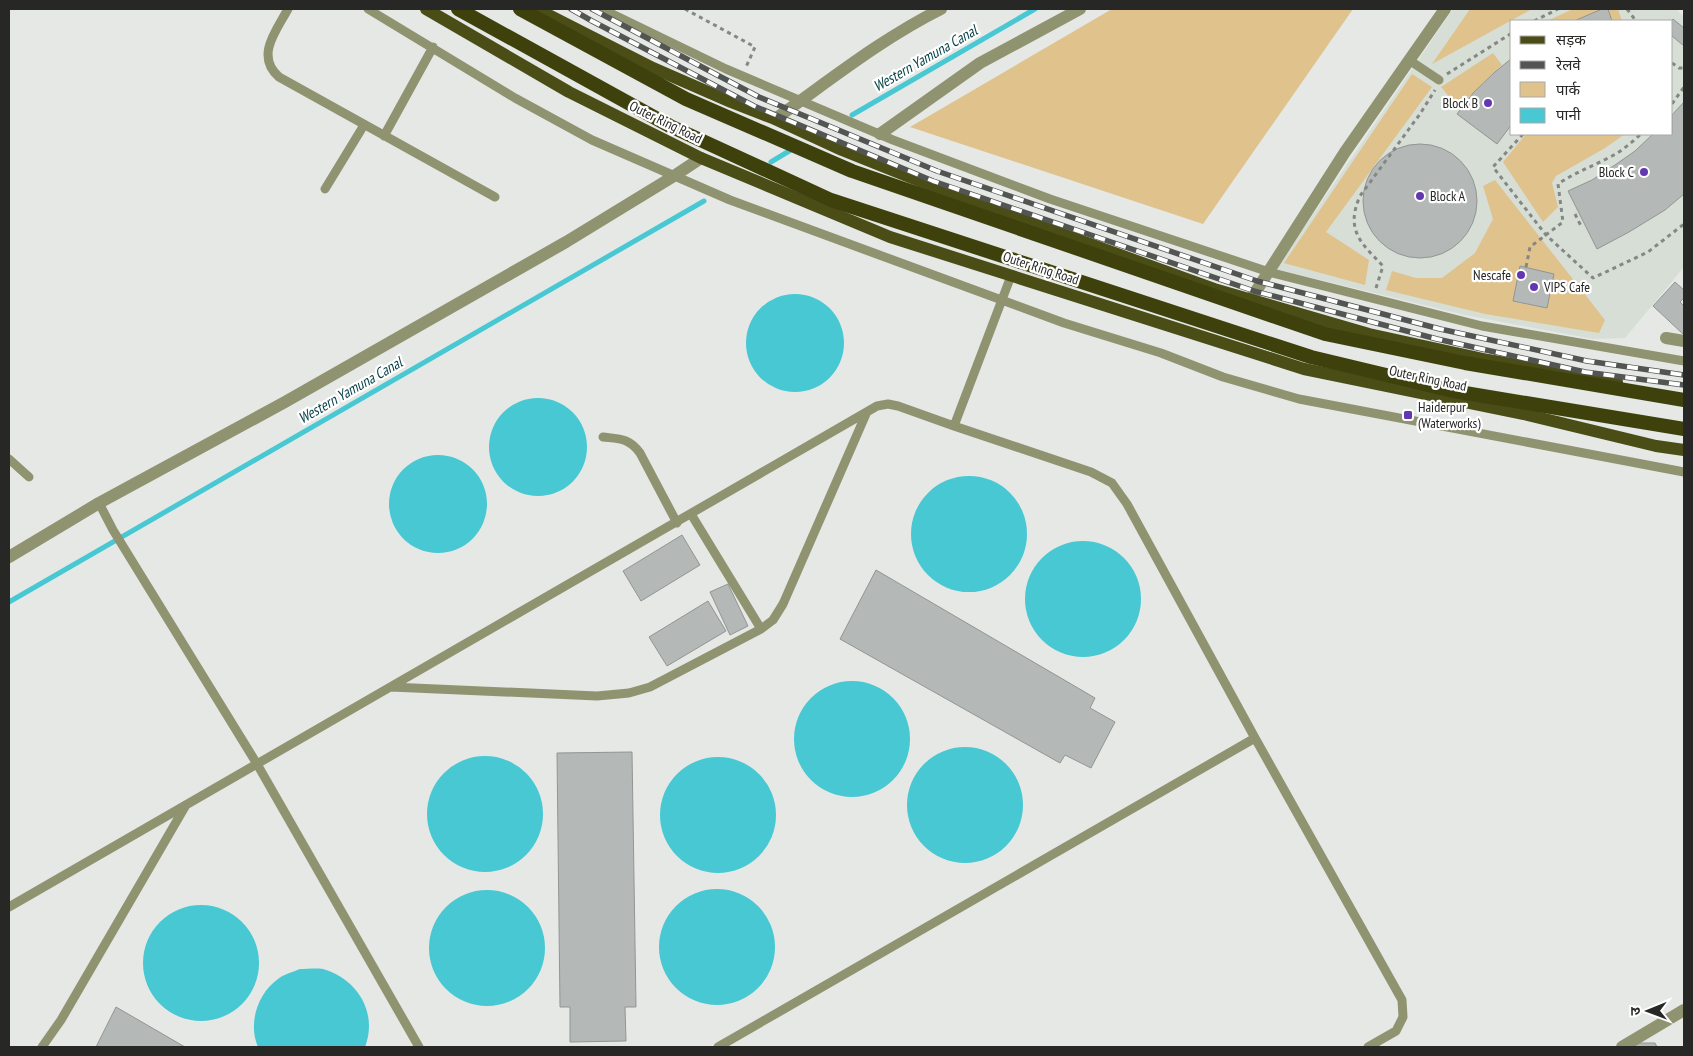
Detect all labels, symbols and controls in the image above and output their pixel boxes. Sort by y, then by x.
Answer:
water label: Western Yamuna Canal [869,20,982,96]
legend [1510,20,1673,135]
text: सड़क [1556,30,1586,49]
text: रेलवे [1555,55,1581,74]
text: पार्क [1556,80,1580,99]
place label: Block B [1442,94,1478,112]
street label: Outer Ring Road [627,97,705,147]
marker: Block B [1482,97,1494,109]
text: पानी [1556,105,1582,124]
place label: Block C [1599,163,1635,181]
marker: Block C [1638,166,1650,178]
place label: Block A [1430,187,1466,205]
marker: Block A [1414,190,1426,202]
street label: Outer Ring Road [1001,247,1081,289]
place label: Nescafe [1473,266,1511,284]
marker: Nescafe [1515,269,1527,281]
place label: VIPS Cafe [1543,278,1590,296]
marker: VIPS Cafe [1528,281,1540,293]
water label: Western Yamuna Canal [294,352,407,428]
street label: Outer Ring Road [1388,361,1468,395]
place label: Haiderpur (Waterworks) [1418,398,1481,432]
marker: Haiderpur (Waterworks) [1402,409,1414,421]
north arrow [1623,986,1673,1036]
text: उ [1626,1006,1644,1015]

